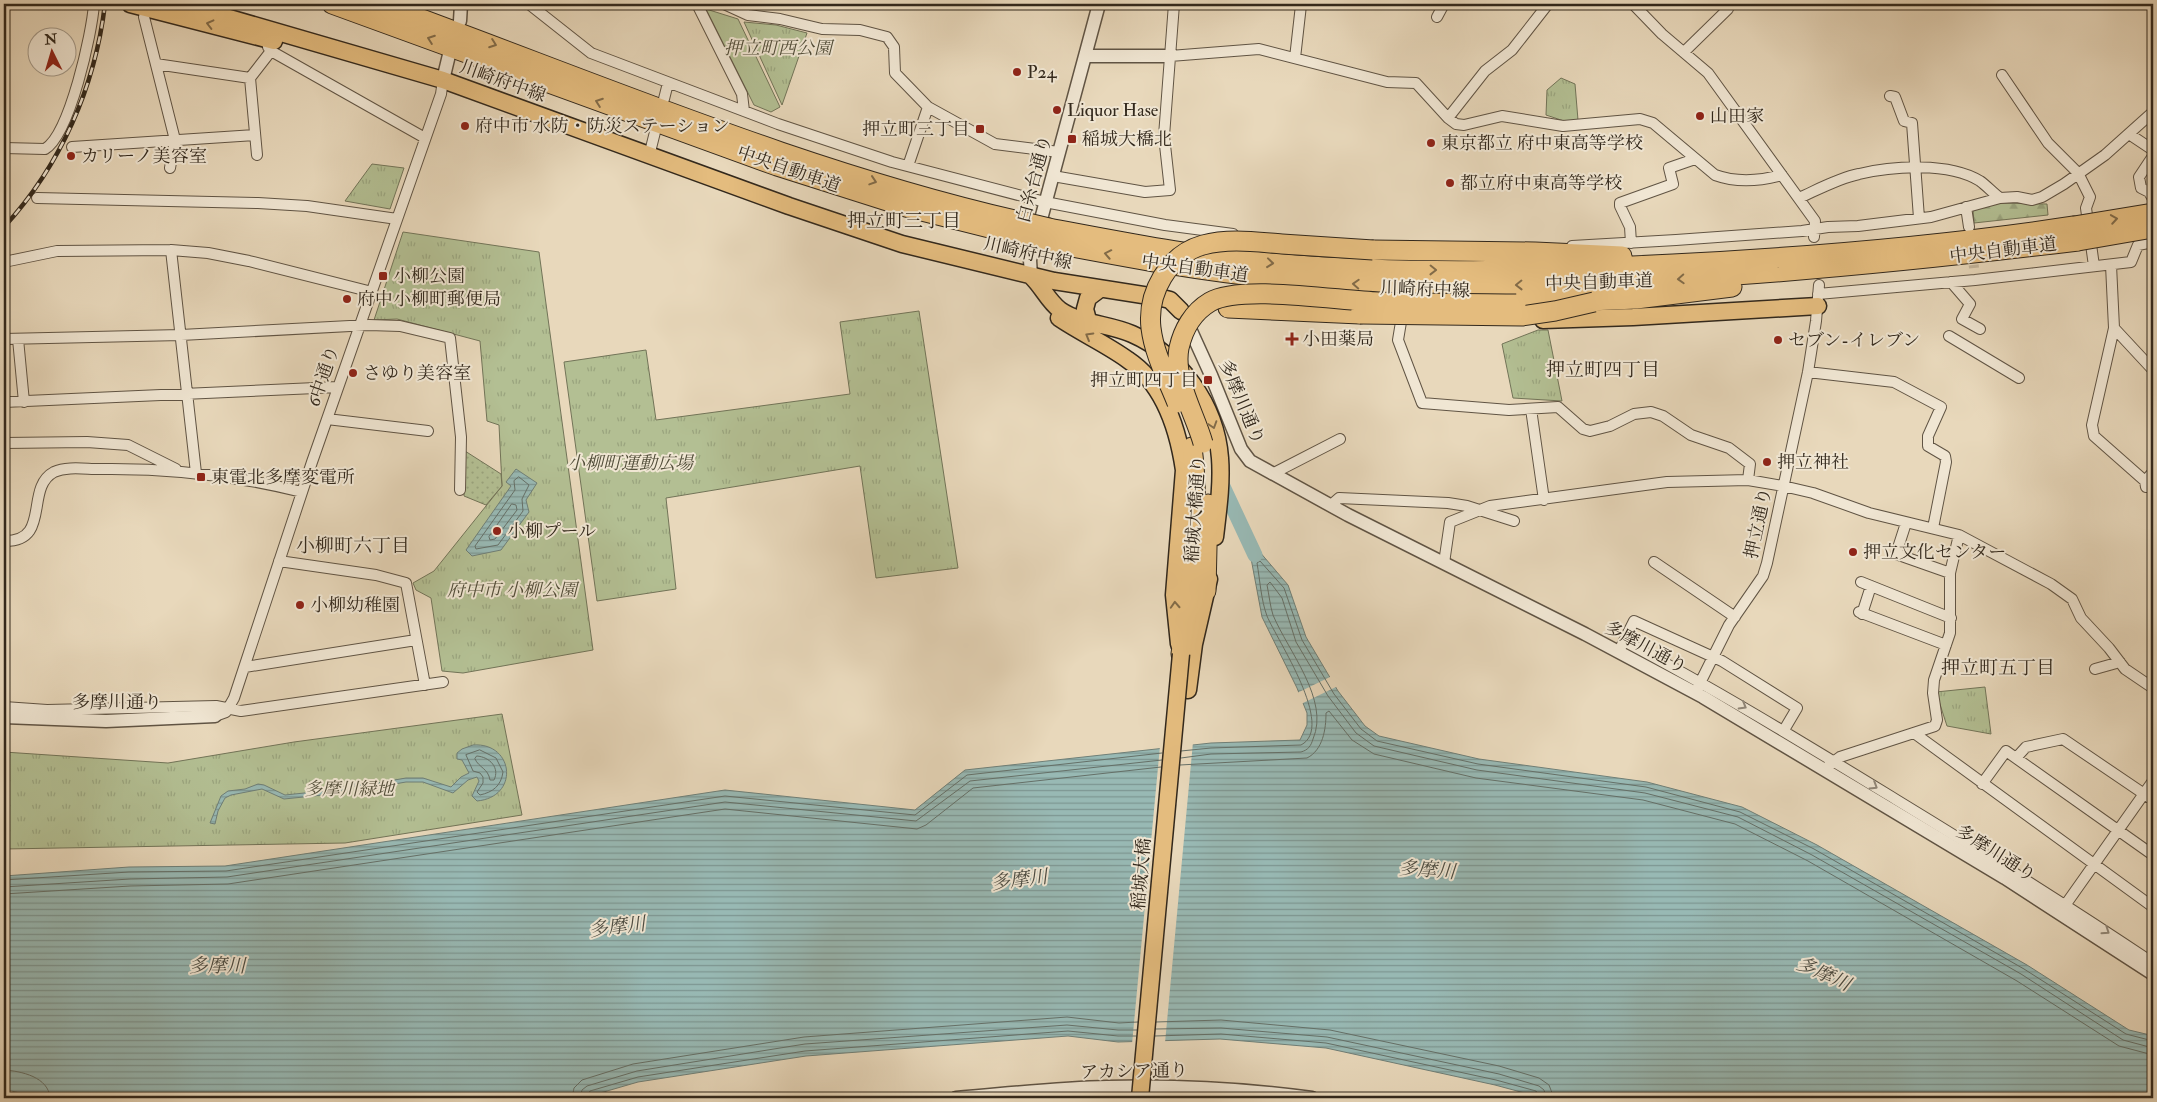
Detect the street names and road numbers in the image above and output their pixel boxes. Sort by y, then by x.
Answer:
street label: 川崎府中線 [457,55,549,108]
street label: 白糸台通り [1012,133,1057,226]
street label: 中央自動車道 [734,141,844,198]
street label: 川崎府中線 [981,232,1074,275]
street label: 中央自動車道 [1948,233,2058,268]
street label: 中央自動車道 [1140,250,1250,287]
street label: 中央自動車道 [1545,269,1653,296]
street label: 川崎府中線 [1380,276,1470,303]
street label: 6中通り [302,343,345,410]
street label: 多摩川通り [1213,356,1270,448]
street label: 稲城大橋通り [1180,454,1211,564]
street label: 押立通り [1740,485,1777,561]
street label: 多摩川通り [1601,616,1691,679]
street label: 多摩川通り [72,691,162,714]
street label: 多摩川通り [1951,820,2040,887]
street label: 稲城大橋 [1127,837,1156,911]
street label: アカシア通り [1080,1059,1188,1084]

